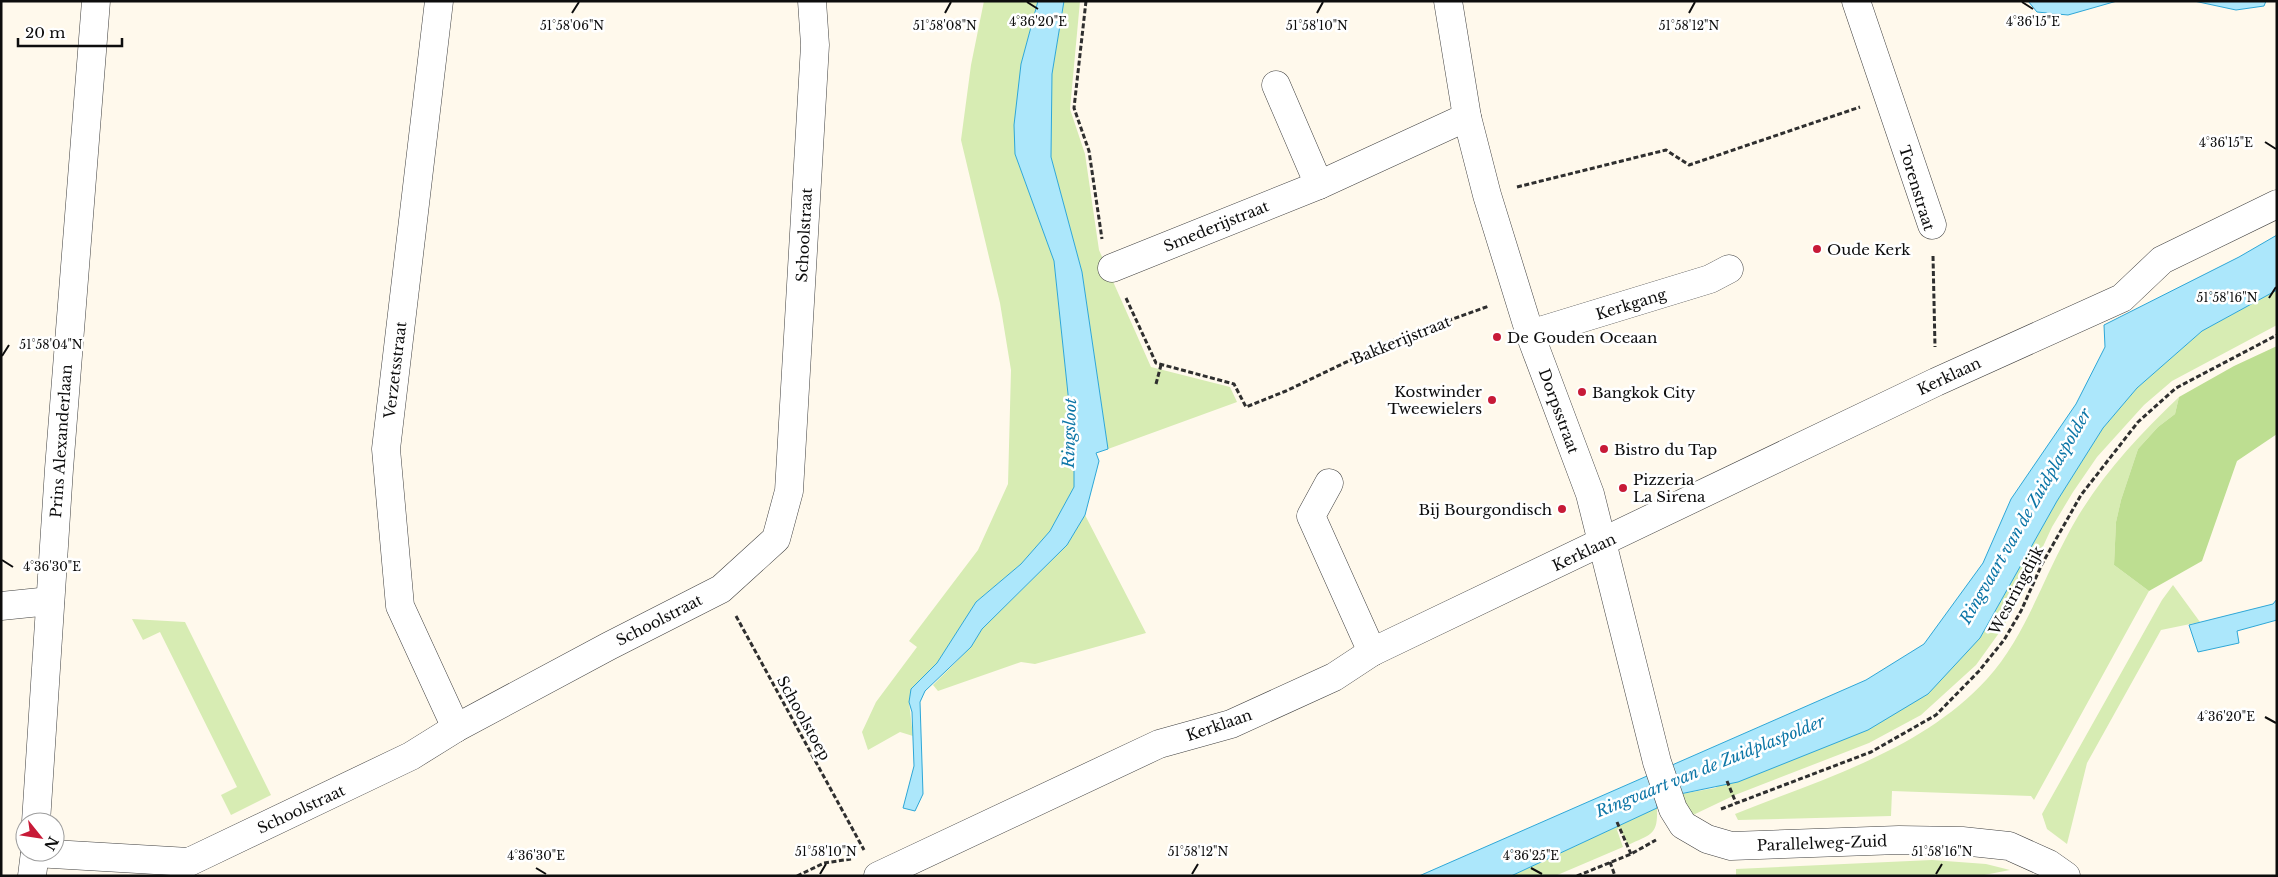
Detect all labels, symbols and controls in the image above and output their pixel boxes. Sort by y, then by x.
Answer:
text: 4°36'20"E [1009,14,1067,29]
text: 4°36'15"E [2006,14,2060,29]
scale bar [18,15,121,47]
text: 51°58'06"N [540,18,604,33]
text: 51°58'08"N [913,18,977,33]
text: 51°58'10"N [1286,18,1348,33]
text: 51°58'12"N [1659,18,1720,33]
text: 20 m [25,23,65,42]
text: 4°36'15"E [2199,135,2253,150]
street label: Torenstraat [1895,143,1939,233]
street label: Schoolstraat [792,187,816,283]
street label: Smederijstraat [1161,196,1272,256]
place label: Oude Kerk [1827,240,1911,259]
marker: Oude Kerk [1811,243,1823,255]
street label: Kerkgang [1593,284,1670,324]
text: 51°58'16"N [2196,290,2258,305]
street label: Bakkerijstraat [1349,311,1454,368]
street label: Verzetsstraat [380,320,410,421]
place label: De Gouden Oceaan [1507,328,1657,347]
marker: De Gouden Oceaan [1491,331,1503,343]
text: 51°58'04"N [19,337,83,352]
street label: Kerklaan [1914,353,1984,399]
street label: Prins Alexanderlaan [46,364,76,518]
street label: Dorpsstraat [1535,366,1583,456]
place label: Kostwinder Tweewielers [1388,382,1483,418]
place label: Bangkok City [1592,383,1696,402]
marker: Bangkok City [1576,386,1588,398]
marker: Kostwinder Tweewielers [1486,394,1498,406]
water label: Ringsloot [1058,398,1080,469]
water label: Ringvaart van de Zuidplaspolder [1954,404,2095,628]
place label: Bistro du Tap [1614,440,1717,459]
marker: Bistro du Tap [1598,443,1610,455]
place label: Pizzeria La Sirena [1633,470,1706,506]
marker: Pizzeria La Sirena [1617,482,1629,494]
place label: Bij Bourgondisch [1419,500,1552,519]
marker: Bij Bourgondisch [1556,503,1568,515]
street label: Kerklaan [1549,529,1619,575]
street label: Westringdijk [1984,542,2048,639]
text: 4°36'30"E [23,559,81,574]
street label: Schoolstraat [613,590,706,650]
street label: Schoolstoep [773,672,835,764]
street label: Kerklaan [1184,705,1254,745]
text: 4°36'20"E [2197,709,2255,724]
water label: Ringvaart van de Zuidplaspolder [1592,711,1828,822]
street label: Schoolstraat [254,780,348,838]
north arrow [15,812,65,862]
street label: Parallelweg-Zuid [1756,831,1888,855]
text: N [40,833,62,854]
text: 51°58'10"N [795,844,857,859]
text: 51°58'12"N [1168,844,1229,859]
text: 51°58'16"N [1911,844,1973,859]
text: 4°36'30"E [507,848,565,863]
text: 4°36'25"E [1503,848,1559,863]

